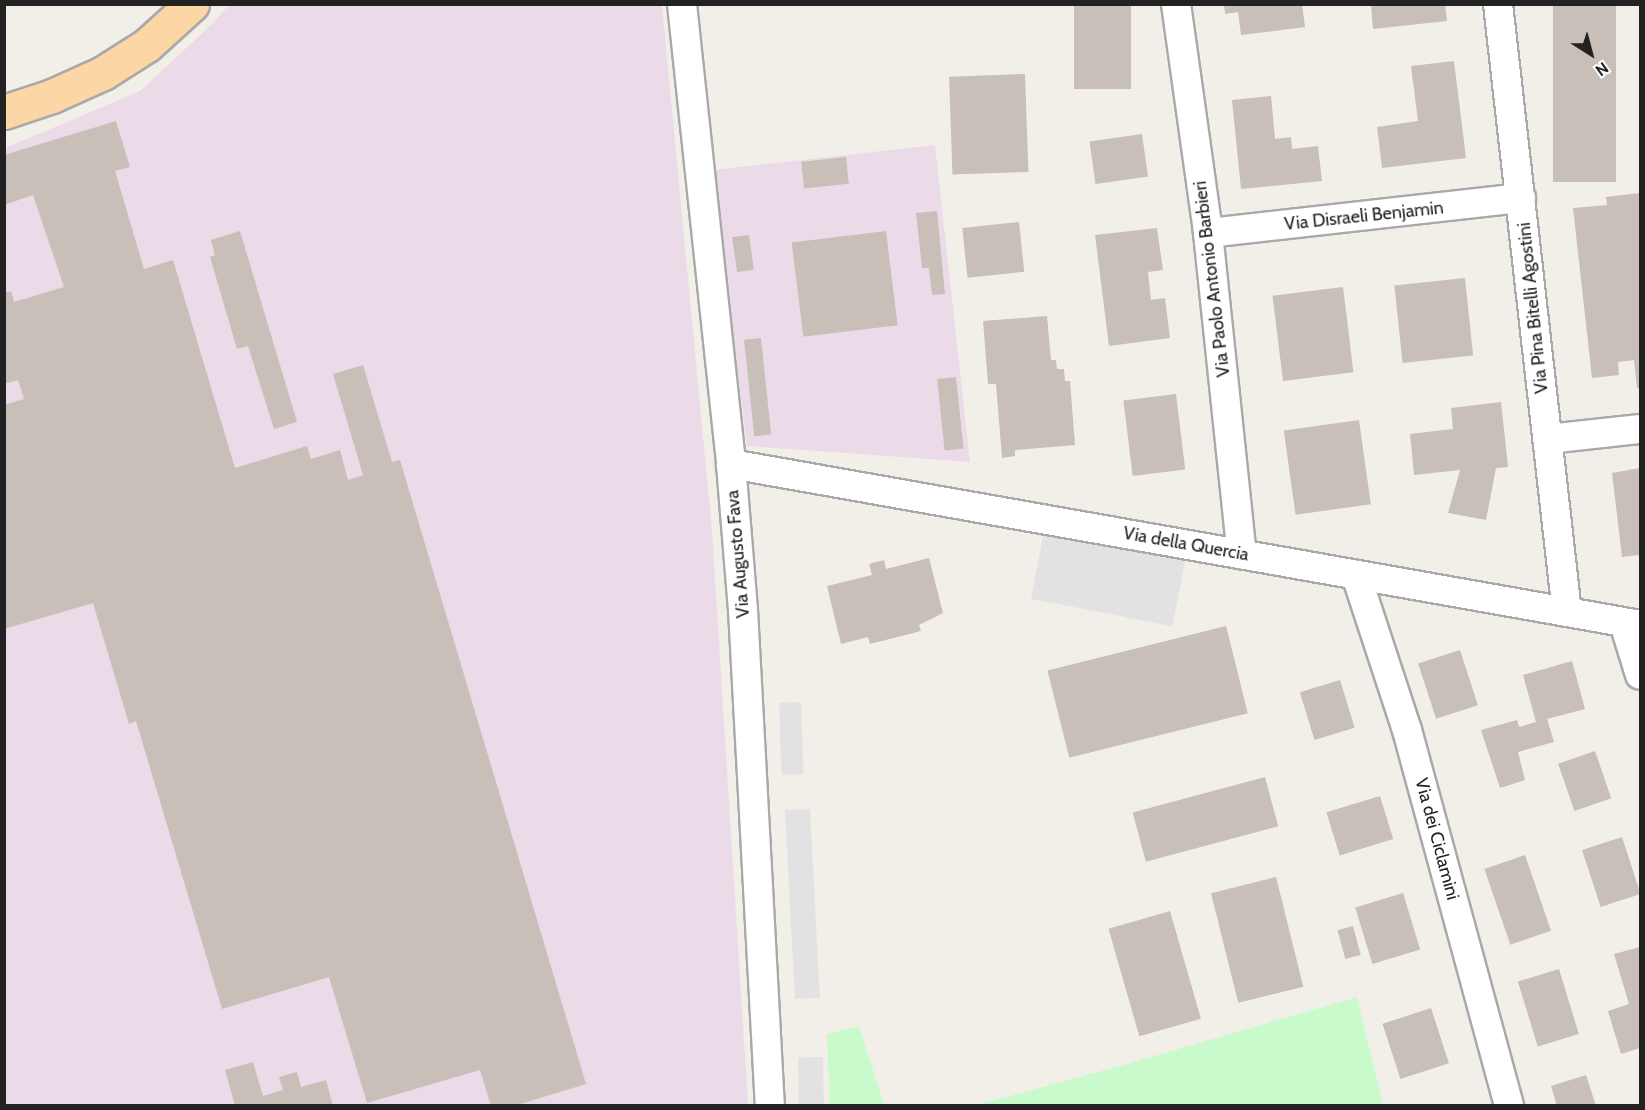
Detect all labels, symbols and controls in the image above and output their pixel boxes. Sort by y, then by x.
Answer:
north arrow [1561,24,1621,84]
text: N [1592,58,1612,80]
street label: Via Paolo Antonio Barbieri [1189,180,1235,378]
street label: Via Disraeli Benjamin [1283,197,1445,235]
street label: Via Pina Bitelli Agostini [1513,221,1553,395]
street label: Via Augusto Fava [722,489,754,619]
street label: Via della Quercia [1122,522,1250,566]
street label: Via dei Ciclamini [1410,776,1464,902]

